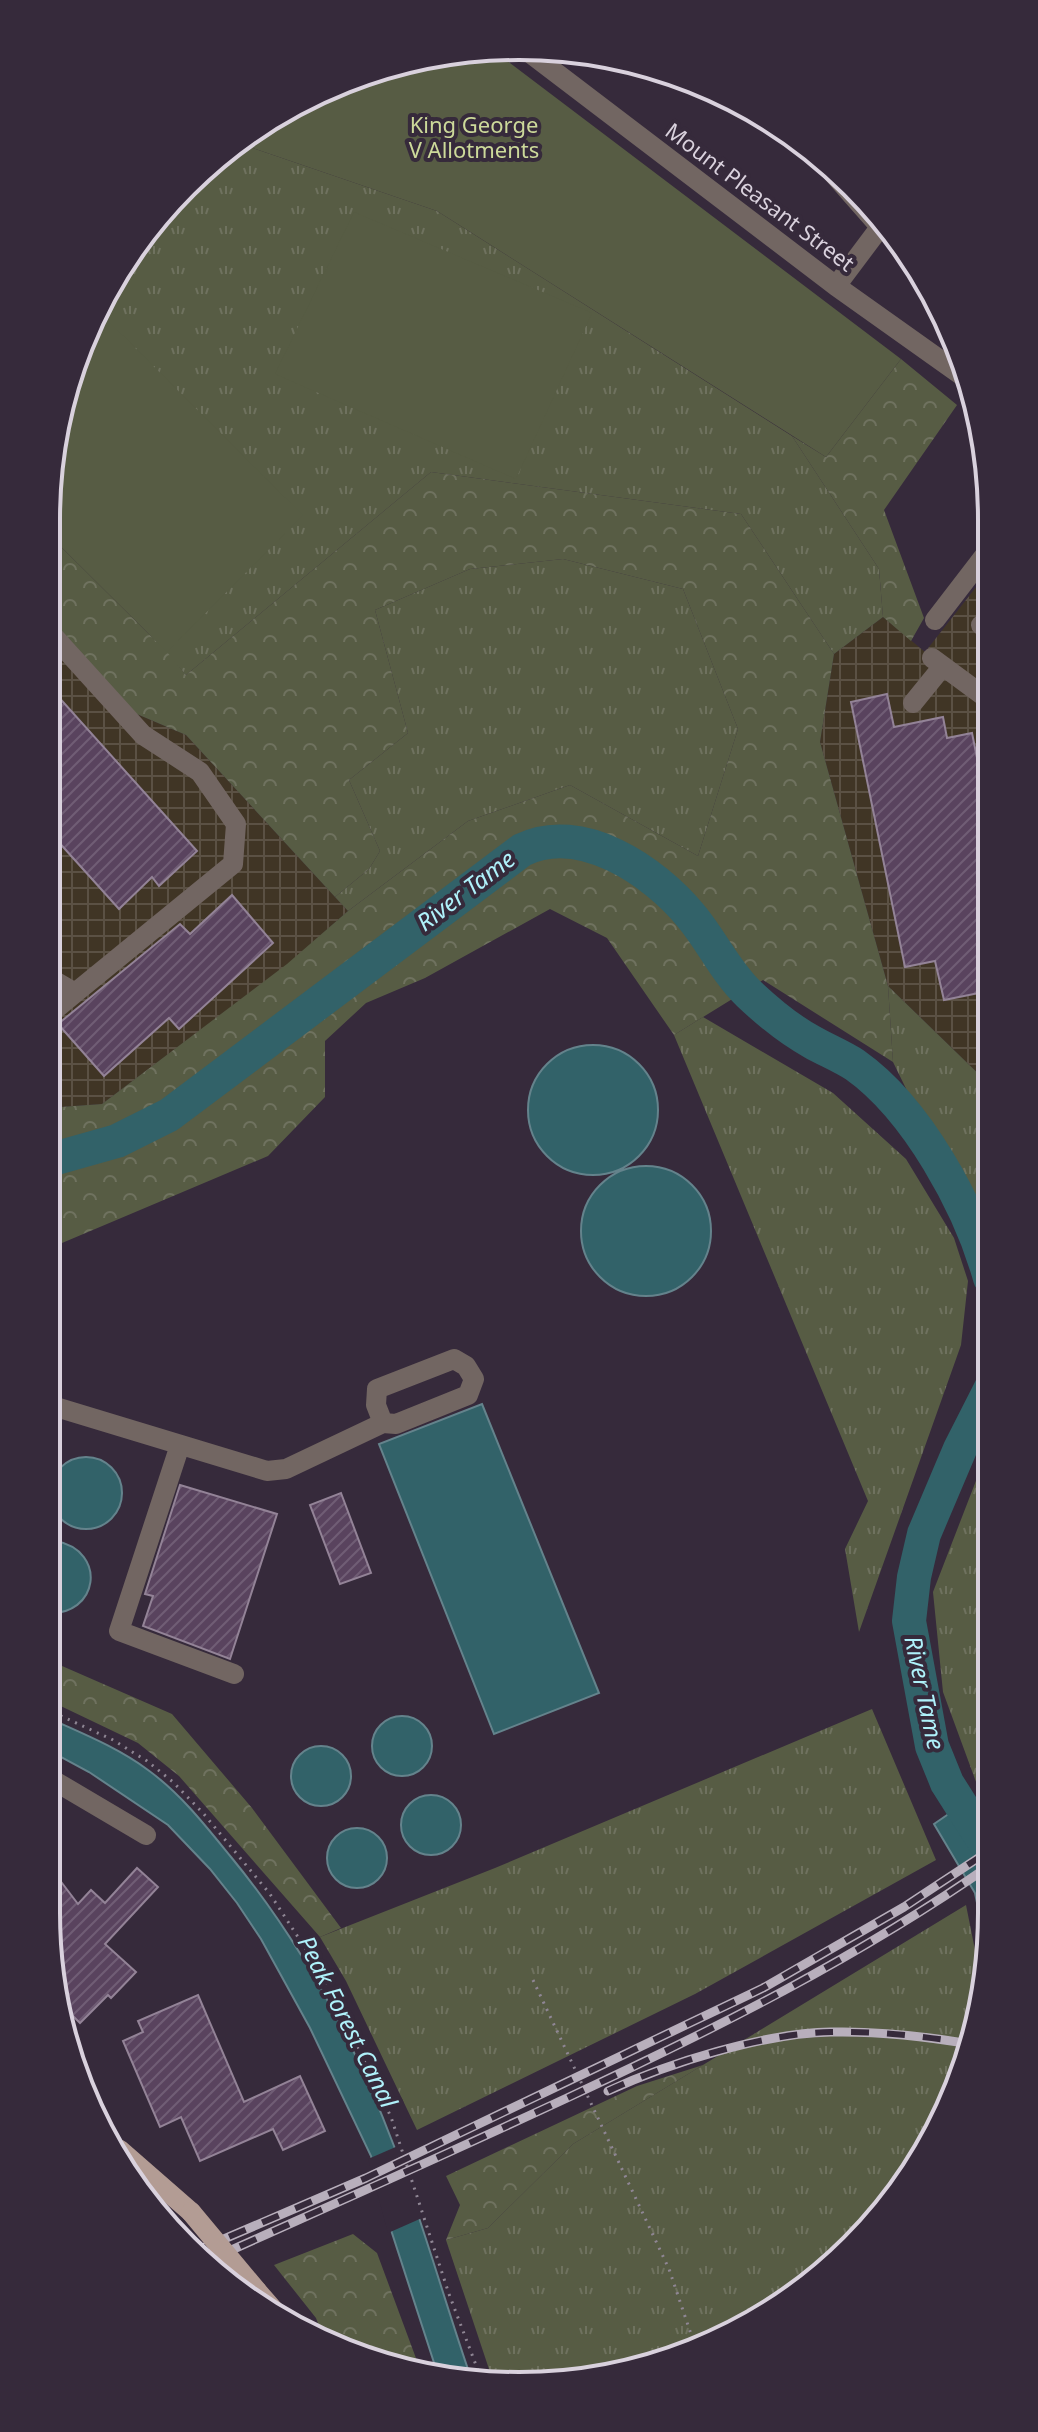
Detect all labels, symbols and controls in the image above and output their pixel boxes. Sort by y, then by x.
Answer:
park label: King George V Allotments [409,109,539,164]
street label: Mount Pleasant Street [660,115,861,277]
water label: River Tame [409,842,521,938]
water label: River Tame [897,1633,954,1753]
water label: Peak Forest Canal [291,1929,406,2114]

